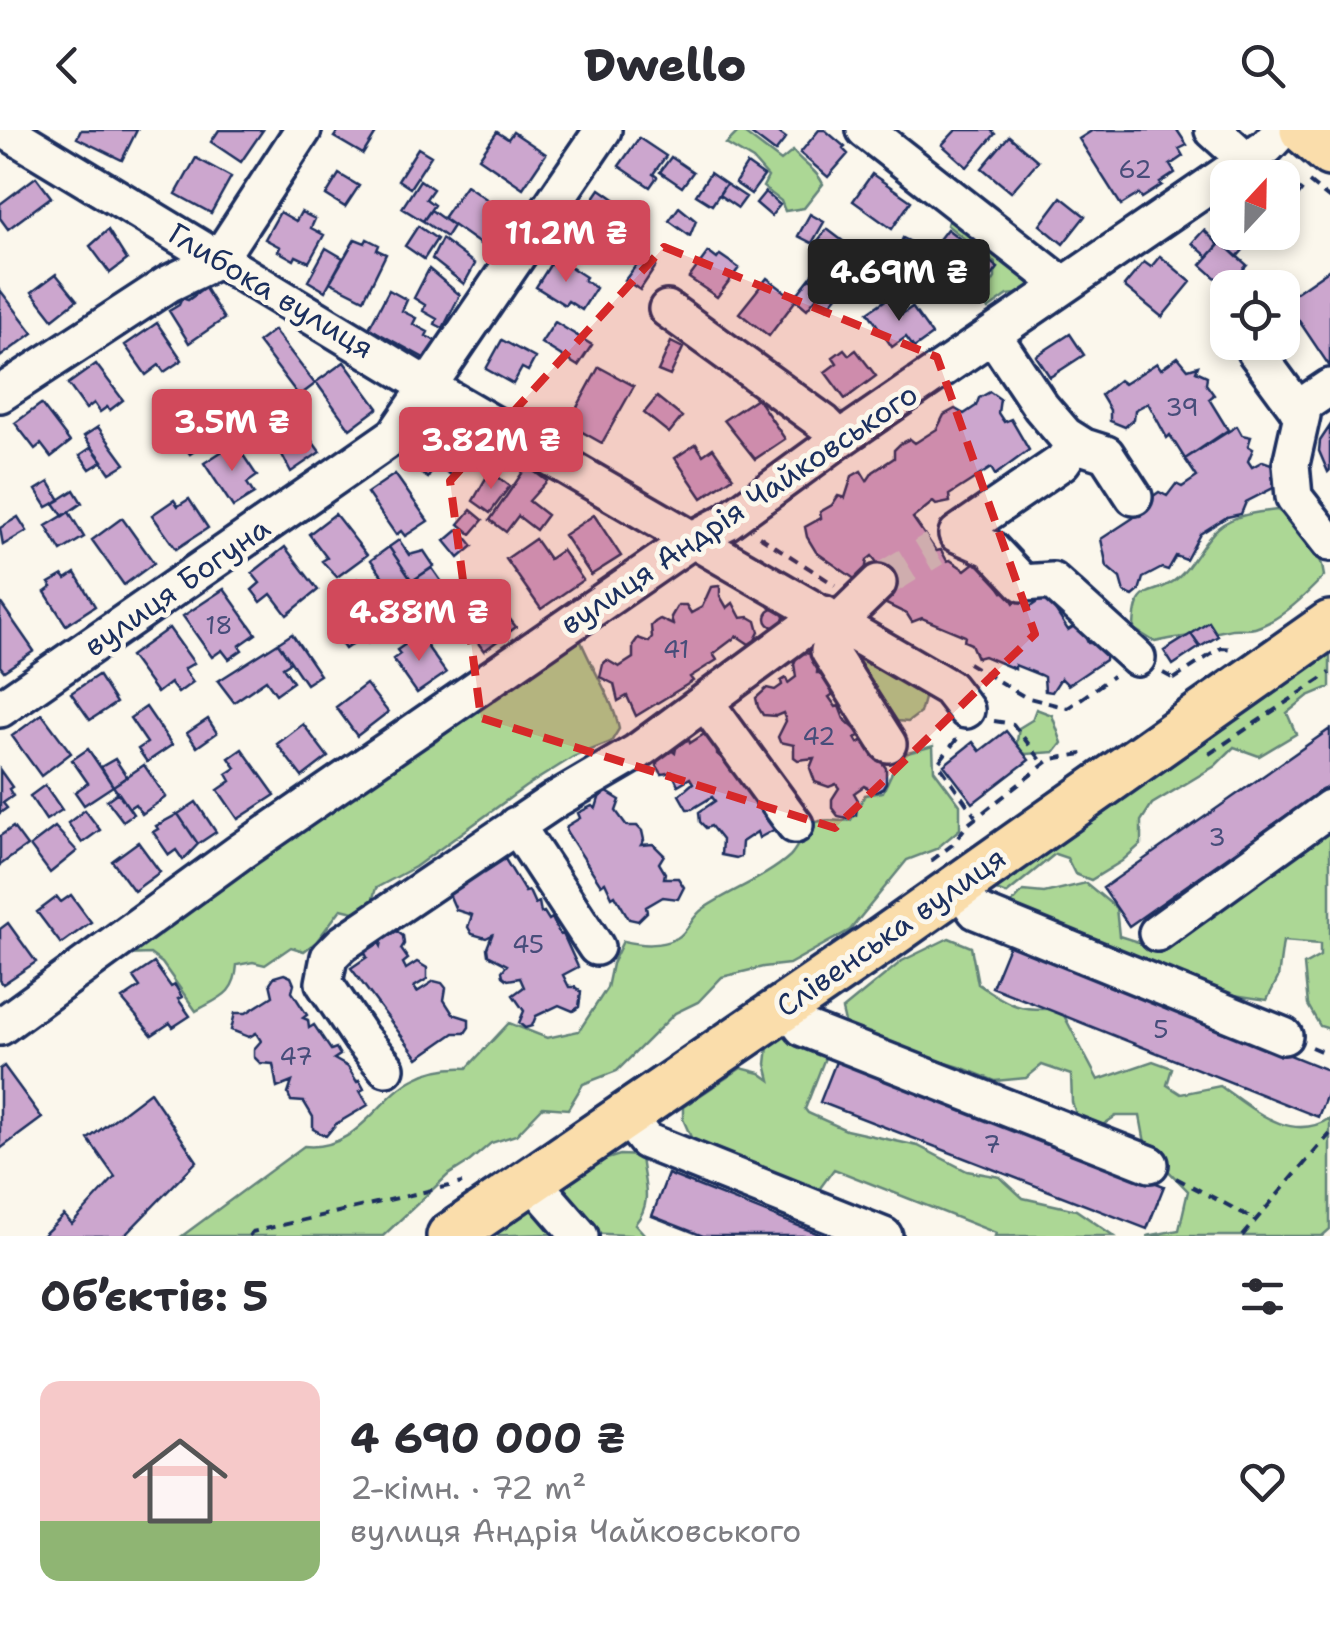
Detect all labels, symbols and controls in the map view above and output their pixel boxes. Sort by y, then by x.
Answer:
text: Dwello [584,35,746,95]
icon: back [40,38,95,93]
icon: search [1235,38,1290,93]
house number: 62 [1118,152,1152,186]
north arrow [1210,160,1300,250]
map controls [1210,160,1300,360]
pin: 11.2M ₴ [474,200,658,285]
text: 11.2M ₴ [504,211,628,254]
street label: Глибока вулиця [161,213,382,368]
pin: 4.69M ₴ [807,239,991,324]
text: 4.69M ₴ [830,250,968,293]
button: locate [1210,270,1300,360]
street label: вулиця Андрія Чайковського [552,373,926,644]
pin: 3.5M ₴ [151,389,313,474]
house number: 39 [1165,390,1199,424]
text: 3.5M ₴ [174,400,290,443]
pin: 3.82M ₴ [399,407,583,492]
text: 3.82M ₴ [421,418,561,461]
street label: вулиця Богуна [75,507,278,666]
pin: 4.88M ₴ [327,579,511,664]
text: 4.88M ₴ [349,590,489,633]
house number: 18 [205,608,233,642]
house number: 41 [663,632,689,666]
house number: 42 [802,719,836,753]
house number: 3 [1208,820,1226,854]
street label: Слівенська вулиця [768,837,1014,1026]
house number: 45 [512,927,544,961]
house number: 5 [1153,1012,1169,1046]
house number: 47 [279,1039,313,1073]
house number: 7 [983,1127,1001,1161]
text: Об’єктів: 5 [40,1268,269,1324]
icon: filters [1235,1269,1290,1324]
text: 4 690 000 ₴ [350,1410,626,1466]
icon: home [120,1421,240,1541]
icon: heart [1235,1454,1290,1509]
text: 2-кімн. · 72 m² [350,1466,587,1509]
text: вулиця Андрія Чайковського [350,1509,801,1552]

